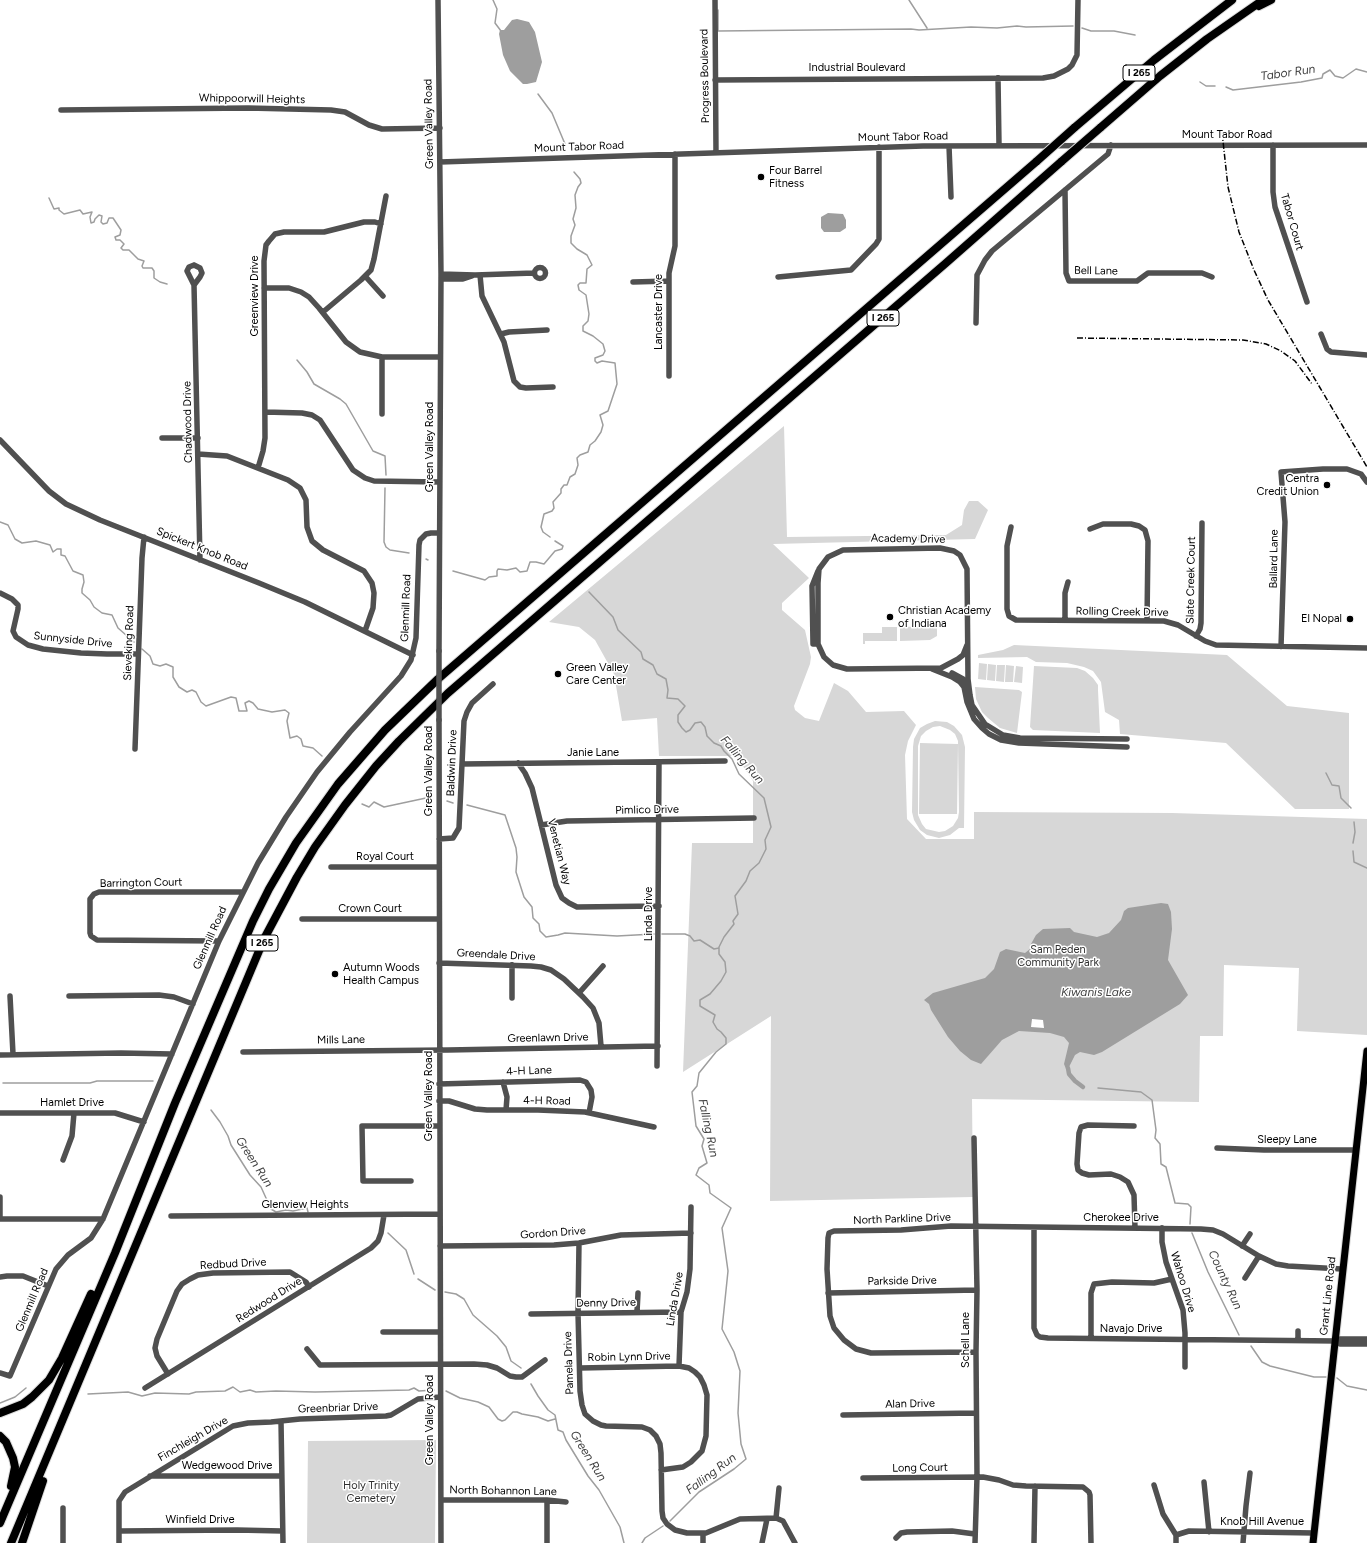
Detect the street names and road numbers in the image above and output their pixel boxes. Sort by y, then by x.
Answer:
street label: Progress Boulevard [698,29,712,123]
street label: Industrial Boulevard [809,61,905,75]
road number: I 265 [1123,65,1155,81]
street label: Green Valley Road [422,79,436,169]
street label: Whippoorwill Heights [199,91,305,107]
street label: Mount Tabor Road [1182,128,1272,142]
street label: Mount Tabor Road [858,130,948,144]
street label: Mount Tabor Road [534,139,624,155]
street label: Tabor Court [1278,192,1306,252]
street label: Greenview Drive [248,255,262,337]
street label: Bell Lane [1074,264,1118,278]
street label: Lancaster Drive [652,274,666,350]
road number: I 265 [867,310,899,326]
street label: Chadwood Drive [181,381,195,463]
street label: Green Valley Road [423,402,437,492]
street label: Spickert Knob Road [154,525,250,573]
street label: Ballard Lane [1267,529,1281,589]
street label: Academy Drive [871,532,945,546]
street label: Slate Creek Court [1184,536,1198,624]
street label: Glenmill Road [398,574,414,642]
street label: Sieveking Road [121,605,137,681]
street label: Rolling Creek Drive [1075,605,1169,619]
street label: Sunnyside Drive [33,629,113,651]
street label: Green Valley Road [422,726,436,816]
street label: Baldwin Drive [444,729,460,797]
street label: Janie Lane [567,746,619,760]
street label: Pimlico Drive [615,803,679,817]
street label: Venetian Way [544,817,574,887]
street label: Royal Court [356,850,414,864]
street label: Barrington Court [100,876,182,890]
street label: Linda Drive [642,887,656,941]
street label: Crown Court [338,902,402,916]
street label: Glenmill Road [190,904,230,972]
road number: I 265 [246,935,278,951]
street label: Greendale Drive [456,946,536,964]
street label: Greenlawn Drive [507,1031,589,1045]
street label: Mills Lane [317,1033,365,1047]
street label: Green Valley Road [422,1051,436,1141]
street label: 4-H Lane [506,1064,552,1078]
street label: 4-H Road [523,1094,571,1108]
street label: Hamlet Drive [40,1096,104,1110]
street label: Sleepy Lane [1257,1133,1317,1147]
street label: Glenview Heights [261,1198,349,1212]
street label: North Parkline Drive [853,1211,951,1227]
street label: Cherokee Drive [1083,1211,1159,1225]
street label: Gordon Drive [520,1224,586,1242]
street label: Wahoo Drive [1168,1250,1198,1314]
street label: Redbud Drive [199,1256,267,1272]
street label: Grant Line Road [1317,1256,1339,1336]
street label: Glenmill Road [13,1266,51,1334]
street label: Linda Drive [664,1271,686,1327]
street label: Redwood Drive [234,1274,304,1326]
street label: Parkside Drive [867,1274,937,1288]
street label: Denny Drive [576,1296,636,1310]
street label: Schell Lane [959,1312,973,1368]
street label: Navajo Drive [1100,1322,1162,1336]
street label: Pamela Drive [561,1331,577,1395]
street label: Robin Lynn Drive [587,1350,671,1364]
street label: Green Valley Road [423,1375,437,1465]
street label: Alan Drive [885,1397,935,1411]
street label: Greenbriar Drive [298,1400,378,1416]
street label: Finchleigh Drive [156,1414,230,1464]
street label: Wedgewood Drive [182,1459,272,1473]
street label: Long Court [892,1461,948,1475]
street label: North Bohannon Lane [449,1483,557,1499]
street label: Winfield Drive [166,1513,234,1527]
street label: Knob Hill Avenue [1220,1515,1304,1529]

